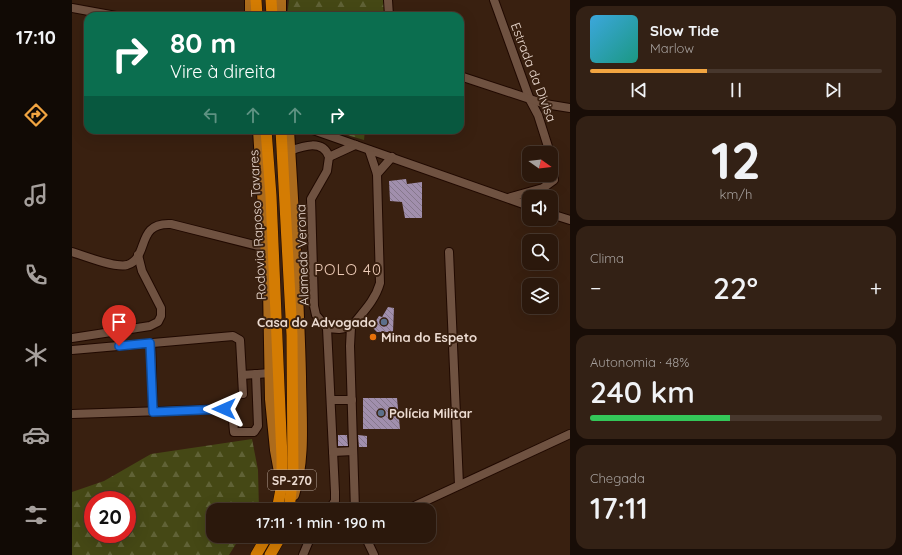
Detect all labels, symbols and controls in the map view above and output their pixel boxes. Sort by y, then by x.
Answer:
street label: Estrada da Divisa [508,20,560,124]
text: Slow Tide [650,21,719,40]
text: 80 m [170,25,236,60]
text: 17:10 [16,26,56,49]
icon: right [104,28,156,80]
text: Marlow [650,40,694,56]
text: Vire à direita [170,60,276,83]
icon: previous [628,79,650,101]
icon: pause [725,79,747,101]
icon: next [822,79,844,101]
icon: directions [22,101,50,129]
icon: left [200,104,222,126]
icon: ahead [242,104,264,126]
icon: ahead [284,104,306,126]
icon: right [326,104,348,126]
text: 12 [711,127,761,192]
north arrow [522,146,558,182]
map controls [522,146,558,314]
street label: Rodovia Raposo Tavares [245,150,269,300]
icon: music [22,181,50,209]
text: km/h [720,186,752,202]
button: sound [522,190,558,226]
street label: Alameda Verona [292,204,312,306]
button: search [522,234,558,270]
text: Clima [590,250,624,266]
district label: POLO 40 [314,260,382,279]
icon: phone [22,261,50,289]
text: 22° [713,269,758,307]
text: − [590,274,601,302]
text: + [870,274,882,302]
button: layers [522,278,558,314]
pin [102,305,136,346]
icon: arrive [108,311,130,333]
place label: Casa do Advogado [257,314,376,330]
marker: Casa do Advogado [379,317,389,327]
place label: Mina do Espeto [381,329,477,345]
marker: Mina do Espeto [368,332,378,342]
icon: climate [22,341,50,369]
text: Autonomia · 48% [590,354,689,370]
text: 240 km [590,373,695,411]
position arrow [203,388,245,430]
place label: Polícia Militar [389,405,473,421]
marker: Polícia Militar [376,408,386,418]
icon: car [22,421,50,449]
road number: SP-270 [268,470,316,490]
text: Chegada [590,470,645,486]
text: 17:11 [590,489,648,527]
speed limit sign: 20 [84,491,136,543]
icon: filters [22,501,50,529]
text: 17:11 · 1 min · 190 m [256,513,386,532]

